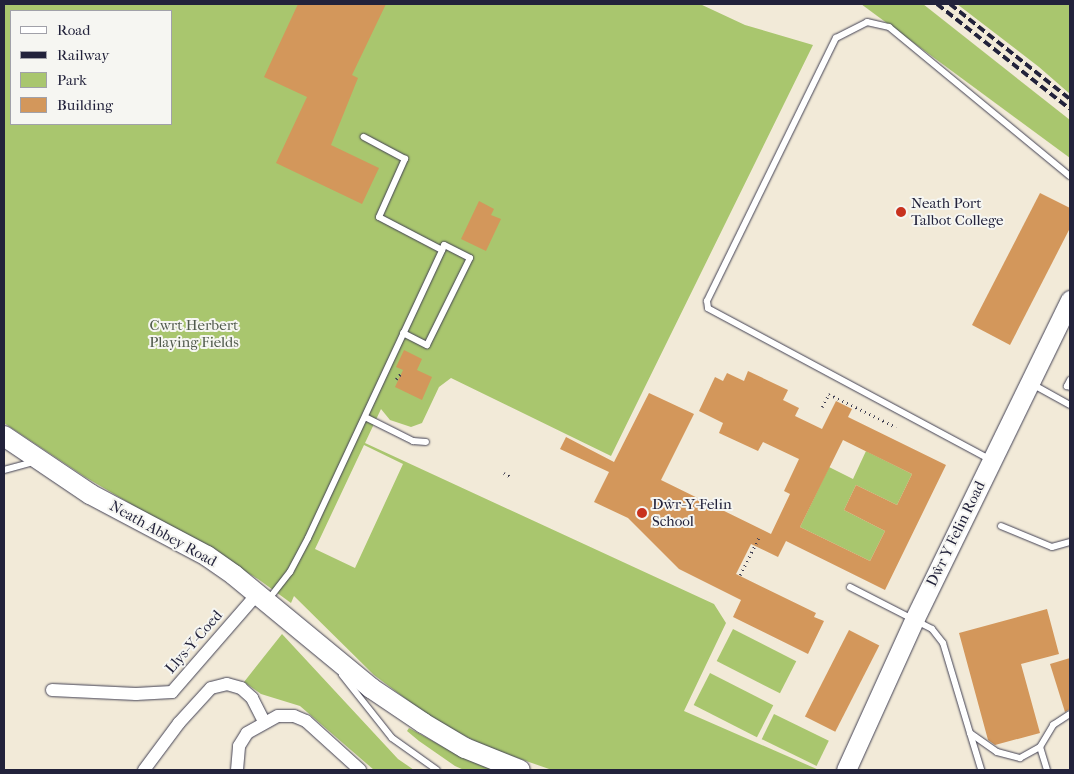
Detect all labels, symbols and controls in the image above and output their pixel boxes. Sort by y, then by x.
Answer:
legend [10,10,172,125]
text: Road [57,21,90,39]
text: Railway [57,46,109,64]
text: Park [57,71,87,89]
text: Building [57,96,113,114]
place label: Neath Port Talbot College [911,194,1003,229]
marker: Neath Port Talbot College [895,206,907,218]
park label: Cwrt Herbert Playing Fields [149,316,239,351]
street label: Dŵr Y Felin Road [923,478,989,590]
place label: Dŵr-Y-Felin School [652,495,732,530]
street label: Neath Abbey Road [106,497,220,571]
marker: Dŵr-Y-Felin School [636,507,648,519]
street label: Llys-Y-Coed [162,607,226,677]

